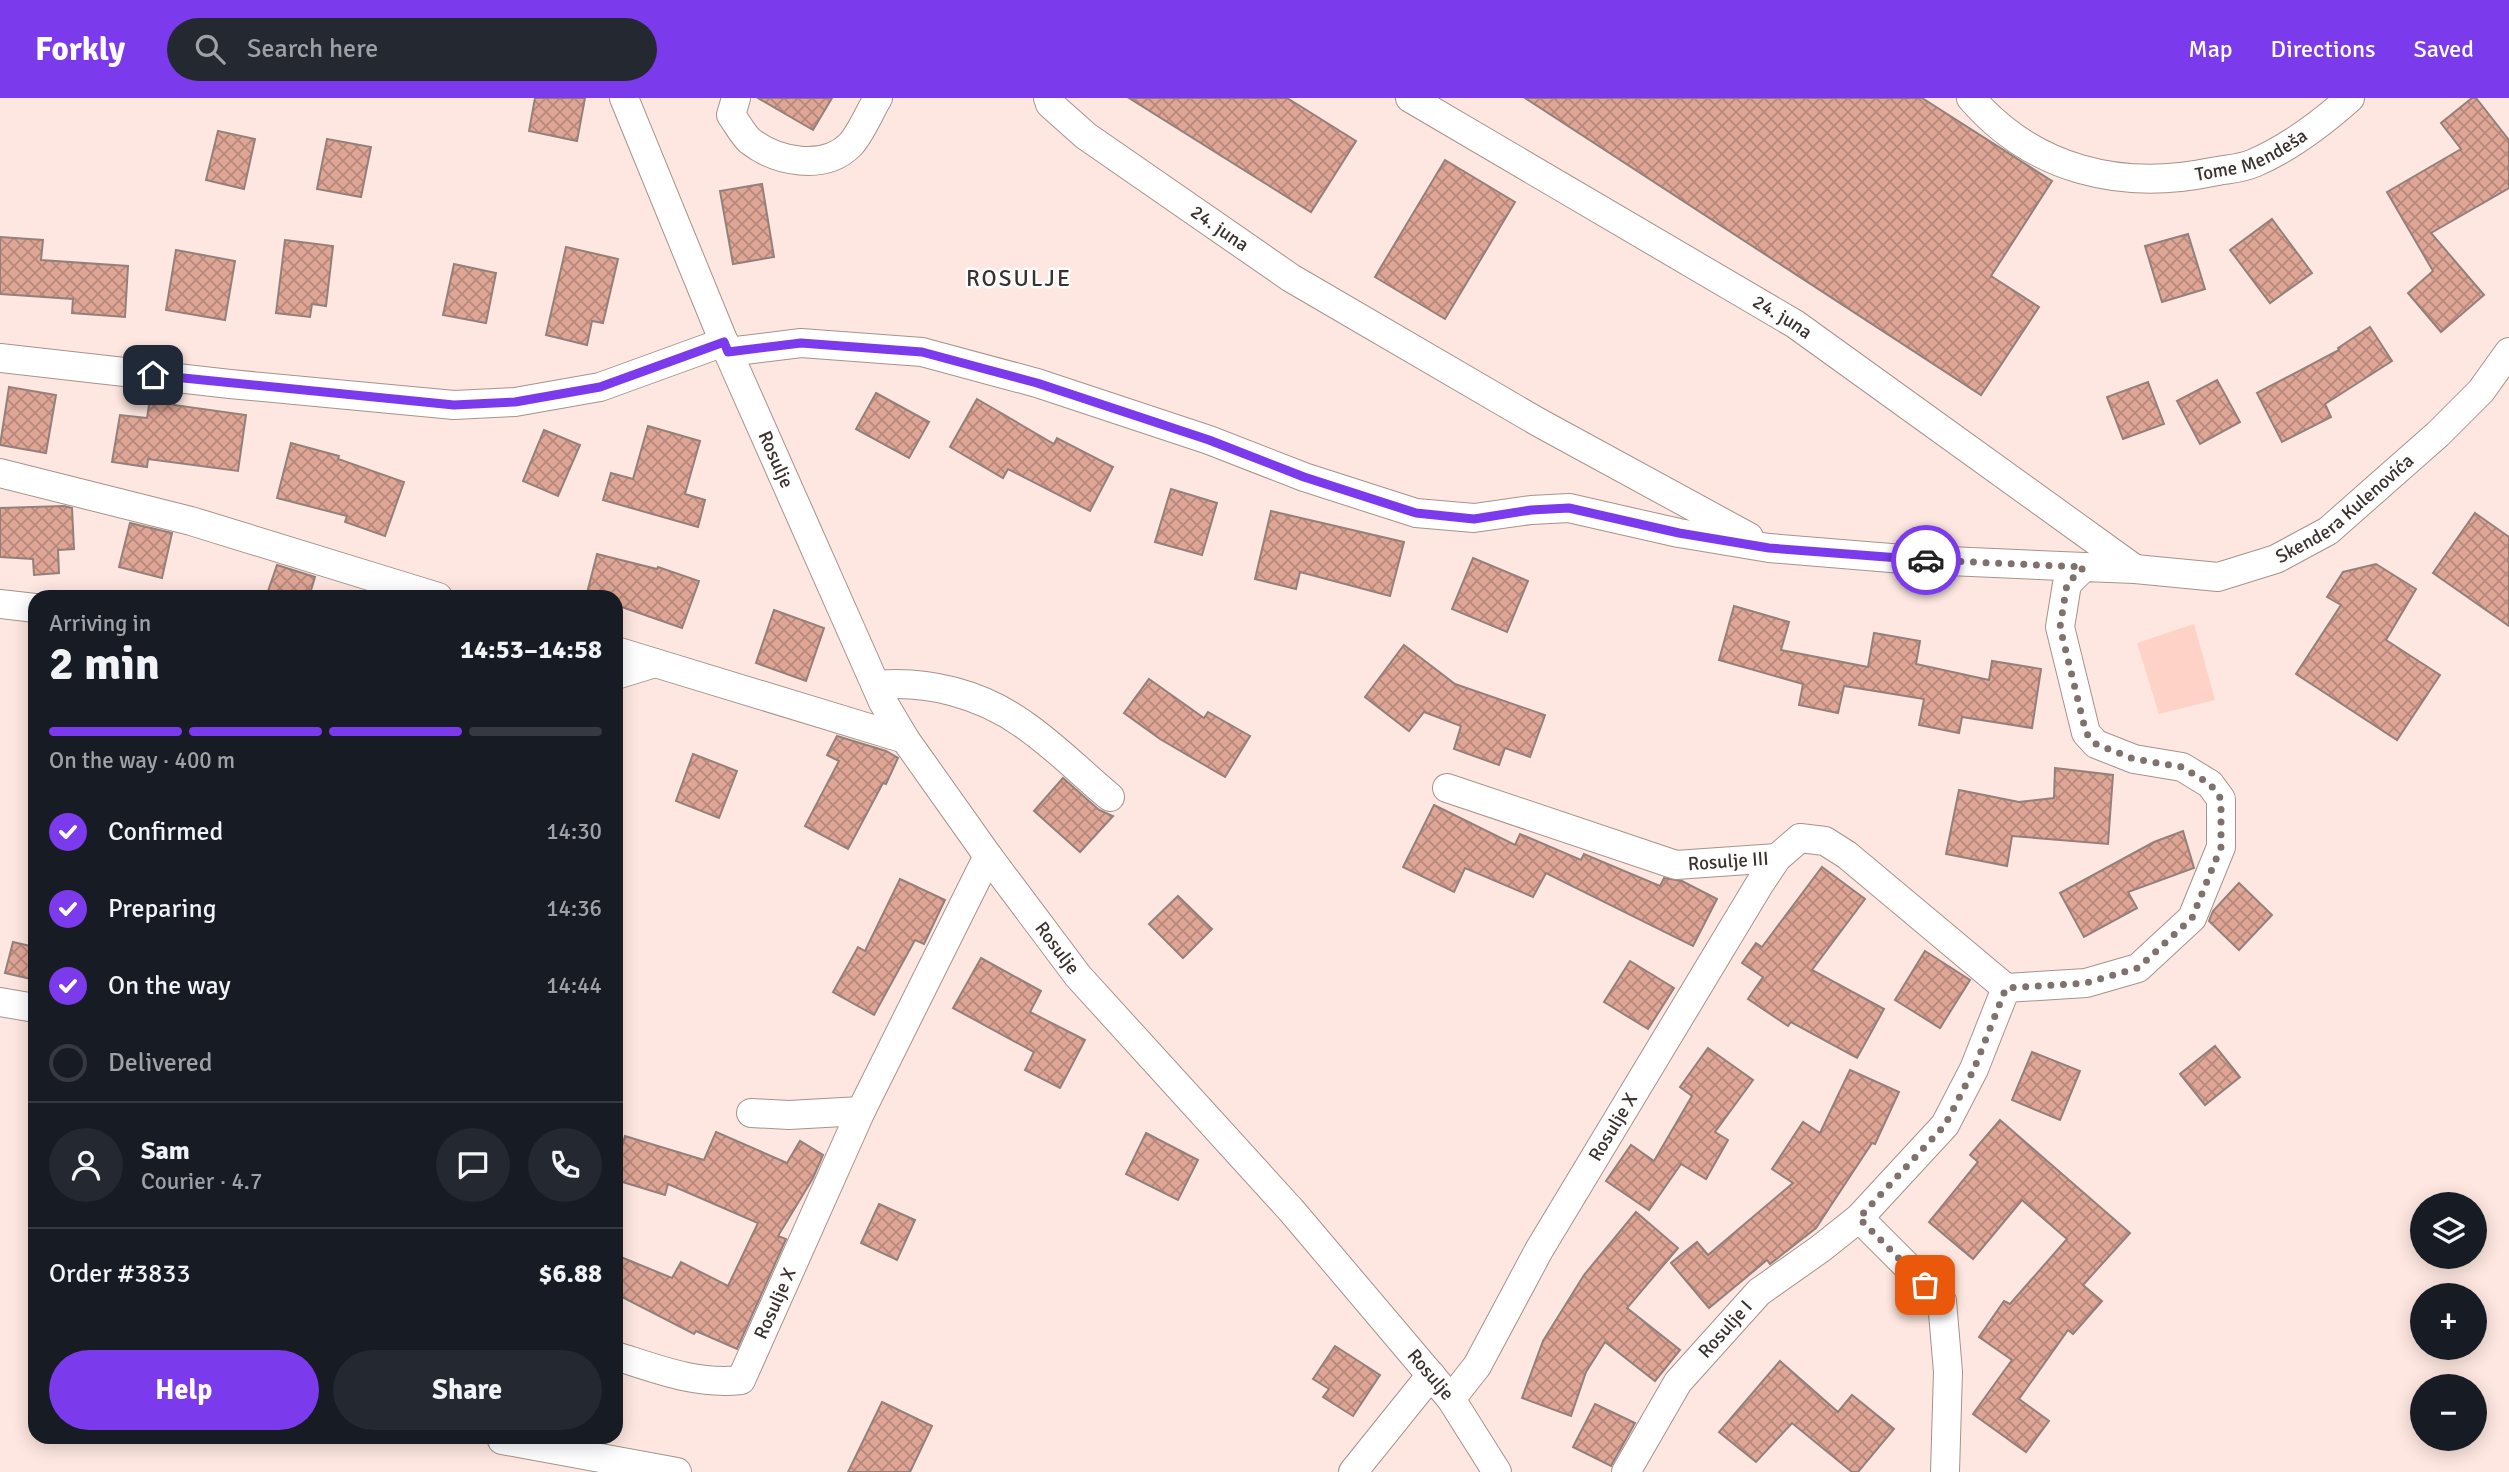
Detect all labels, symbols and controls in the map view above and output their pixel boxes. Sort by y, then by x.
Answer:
search box [167,18,657,81]
text: Forkly [35,29,125,70]
icon: search [191,30,229,68]
text: Search here [247,33,378,65]
text: Map [2188,34,2233,64]
text: Directions [2271,34,2376,64]
text: Saved [2414,34,2474,64]
street label: Tome Mendeša [2193,124,2312,187]
street label: 24. juna [1186,200,1253,257]
district label: ROSULJE [966,264,1072,293]
street label: 24. juna [1748,290,1817,344]
pin [123,345,183,405]
icon: home [134,356,172,394]
street label: Rosulje [752,427,799,492]
street label: Skendera Kulenovića [2271,449,2419,569]
courier [1891,525,1961,595]
icon: car [1907,541,1945,579]
text: Arriving in [49,609,151,638]
text: 14:53–14:58 [460,634,602,666]
text: 2 min [49,636,160,692]
text: On the way · 400 m [49,746,235,775]
icon: check [49,813,87,851]
text: Confirmed [108,816,223,848]
text: 14:30 [546,817,602,846]
street label: Rosulje III [1687,847,1770,876]
icon: check [49,890,87,928]
text: Preparing [108,893,216,925]
text: 14:36 [546,894,602,923]
street label: Rosulje [1030,917,1085,979]
icon: check [49,967,87,1005]
text: On the way [108,970,231,1002]
text: 14:44 [546,971,602,1000]
text: Delivered [108,1047,213,1079]
street label: Rosulje X [1583,1089,1643,1166]
button: person [49,1128,123,1202]
button: chat [436,1128,510,1202]
button: phone [528,1128,602,1202]
text: Sam [141,1135,190,1167]
text: Courier · 4.7 [141,1167,262,1196]
map controls [2410,1192,2487,1451]
button: layers [2410,1192,2487,1269]
pin [1895,1255,1955,1315]
text: Order #3833 [49,1258,190,1290]
text: $6.88 [538,1258,602,1290]
street label: Rosulje X [749,1264,801,1343]
icon: bag [1906,1266,1944,1304]
button: + [2410,1283,2487,1360]
street label: Rosulje I [1693,1295,1758,1363]
street label: Rosulje [1402,1344,1459,1405]
button: Help [49,1350,319,1430]
button: Share [333,1350,602,1430]
button: − [2410,1374,2487,1451]

